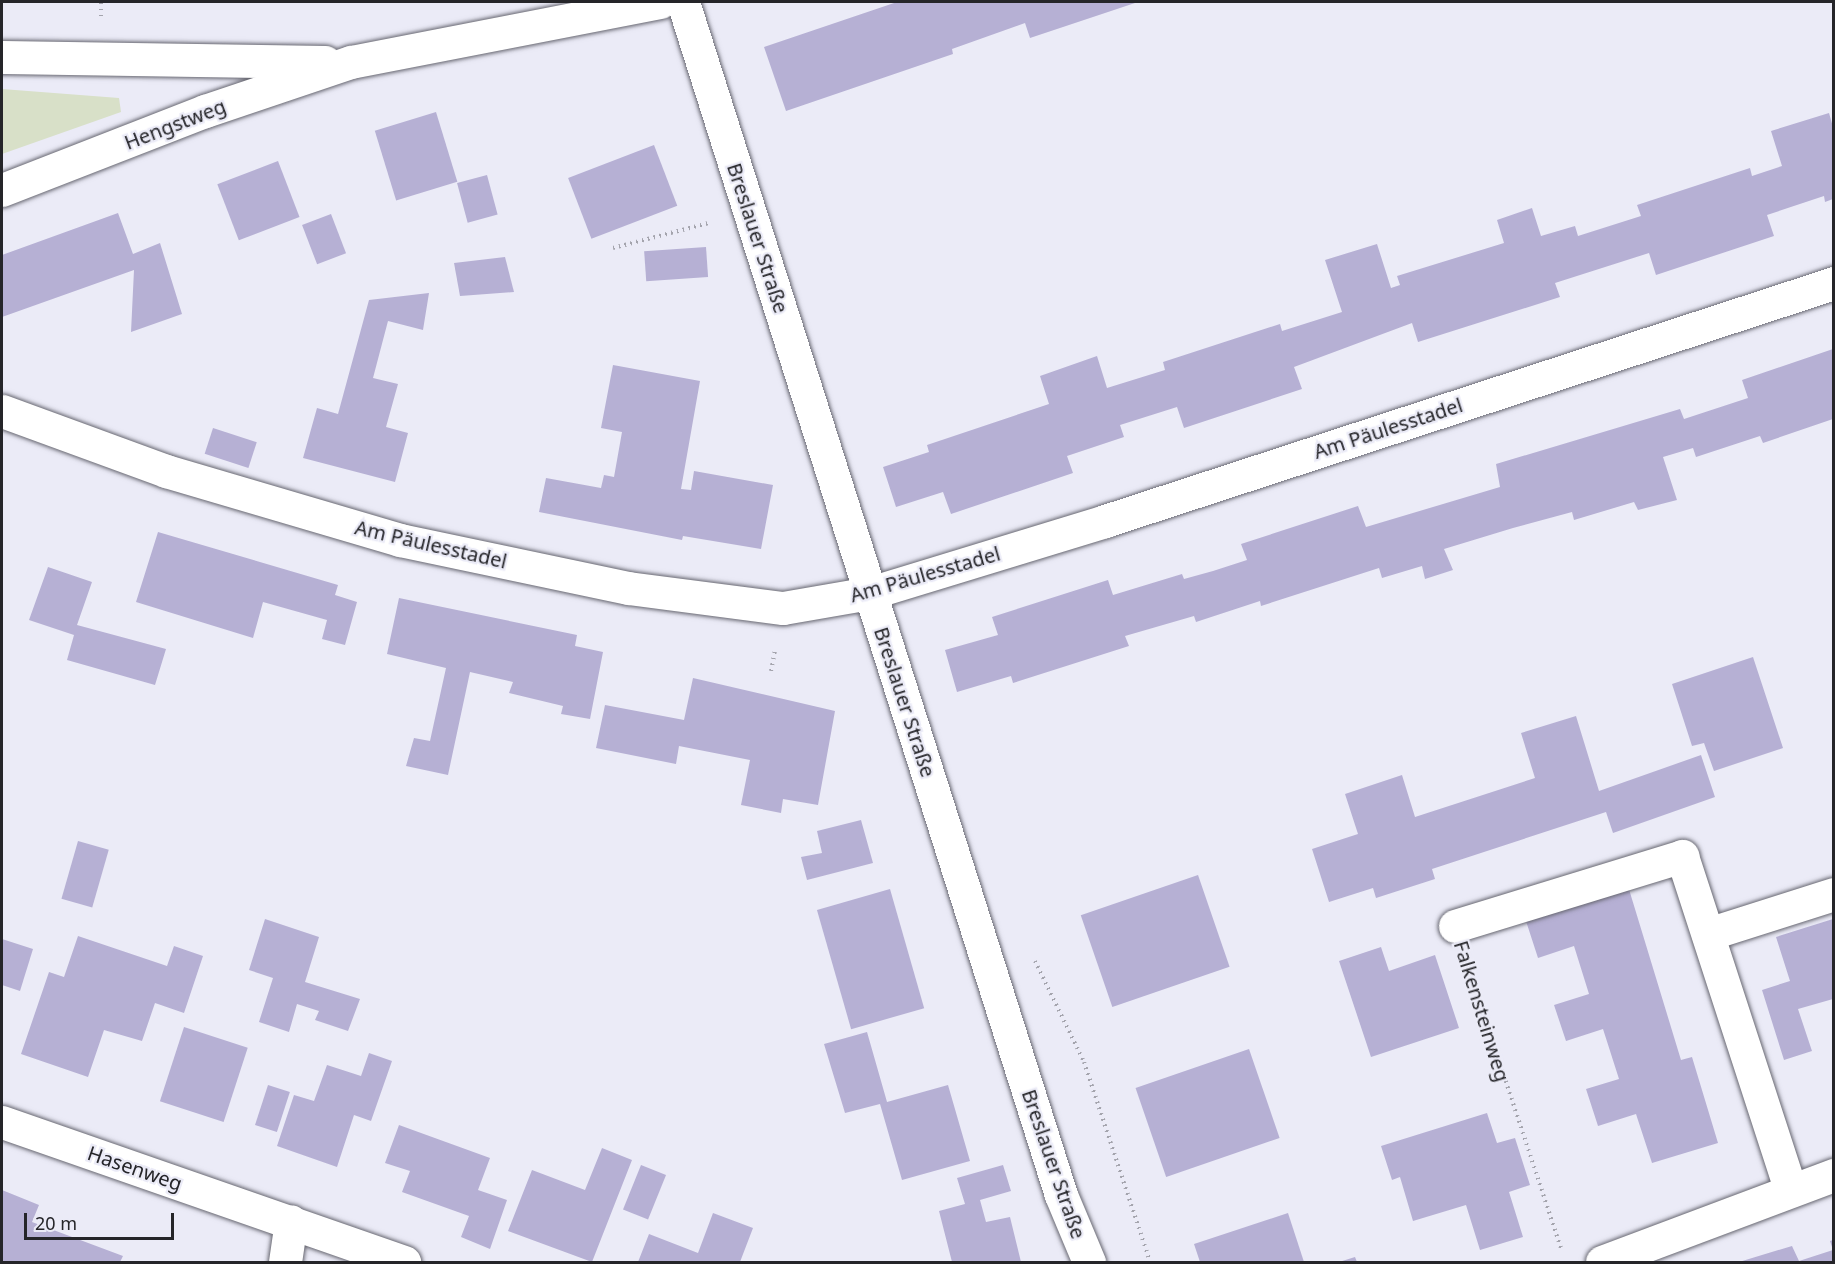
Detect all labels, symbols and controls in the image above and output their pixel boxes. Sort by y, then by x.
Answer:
street label: Hengstweg [121,94,229,154]
street label: Breslauer Straße [722,160,794,316]
street label: Am Päulesstadel [1311,393,1465,463]
street label: Am Päulesstadel [353,515,509,573]
street label: Am Päulesstadel [847,541,1003,607]
street label: Breslauer Straße [869,624,941,780]
street label: Falkensteinweg [1449,938,1515,1084]
street label: Breslauer Straße [1017,1086,1091,1242]
street label: Hasenweg [84,1141,186,1195]
scale bar [27,1201,177,1239]
text: 20 m [35,1211,77,1235]

